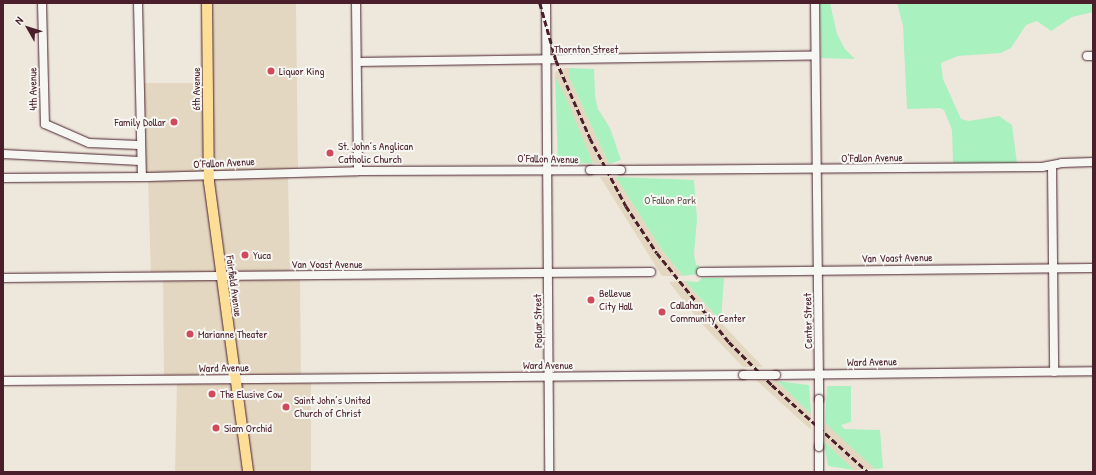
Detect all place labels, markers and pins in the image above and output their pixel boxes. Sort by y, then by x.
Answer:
place label: Liquor King [279,64,324,78]
marker: Liquor King [266,66,276,76]
place label: Family Dollar [115,115,166,129]
marker: Family Dollar [169,117,179,127]
place label: St. John’s Anglican Catholic Church [338,140,413,166]
marker: St. John’s Anglican Catholic Church [325,148,335,158]
place label: Yuca [253,248,271,262]
marker: Yuca [240,250,250,260]
place label: Bellevue City Hall [599,287,633,313]
marker: Bellevue City Hall [586,295,596,305]
place label: Callahan Community Center [670,299,746,325]
marker: Callahan Community Center [657,307,667,317]
place label: Marianne Theater [198,327,268,341]
marker: Marianne Theater [185,329,195,339]
place label: The Elusive Cow [220,387,282,401]
marker: The Elusive Cow [207,389,217,399]
place label: Saint John’s United Church of Christ [294,394,370,420]
marker: Saint John’s United Church of Christ [281,402,291,412]
place label: Siam Orchid [224,421,272,435]
marker: Siam Orchid [211,423,221,433]

